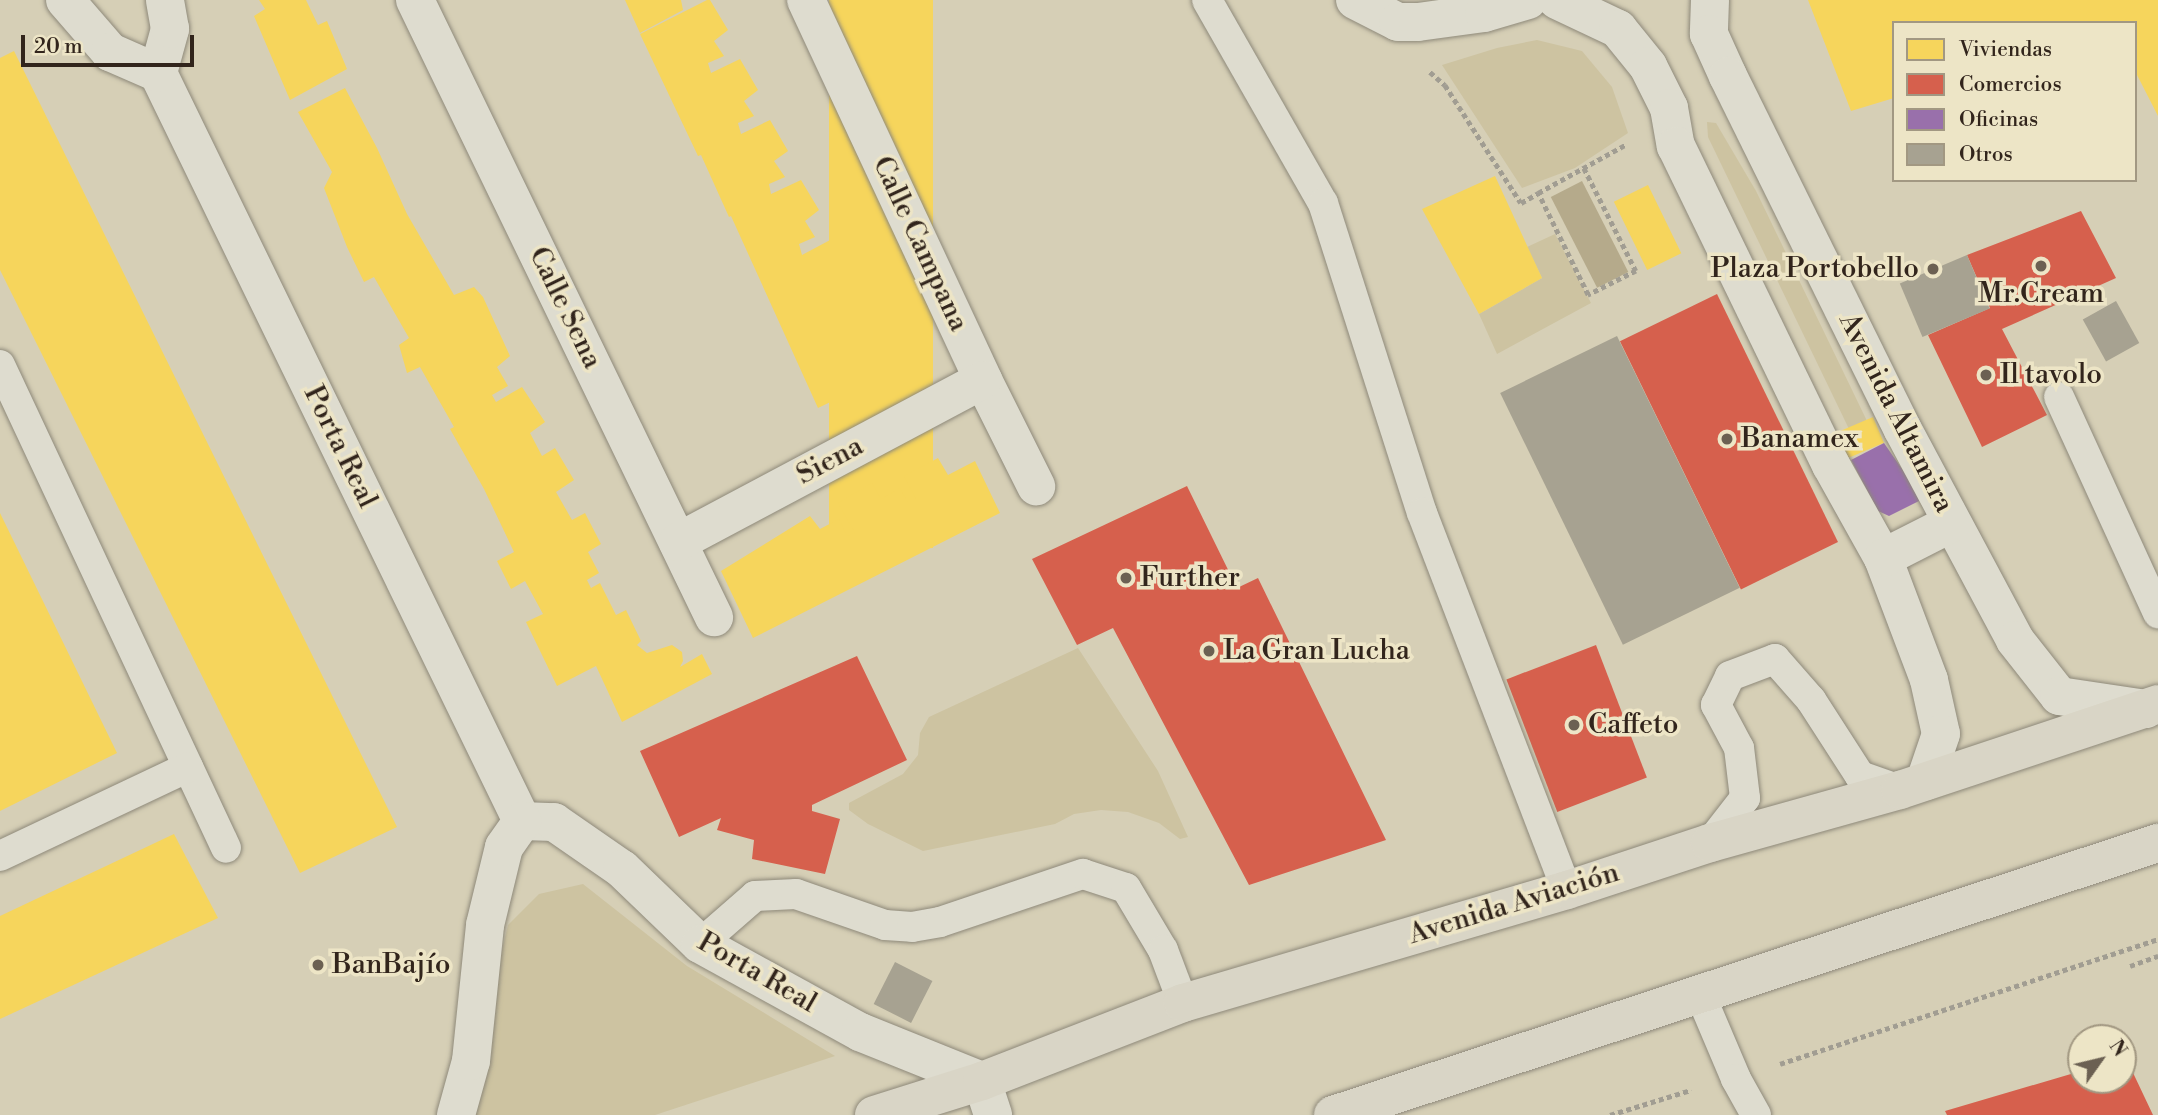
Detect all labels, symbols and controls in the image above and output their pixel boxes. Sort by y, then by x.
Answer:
scale bar [24,21,198,65]
legend [1892,21,2137,182]
text: 20 m [34,34,83,60]
text: Viviendas [1959,37,2052,63]
text: Comercios [1959,72,2062,98]
text: Oficinas [1959,107,2038,133]
text: Otros [1959,142,2013,168]
street label: Calle Campana [865,151,975,337]
street label: Calle Sena [521,242,609,374]
place label: Plaza Portobello [1710,252,1919,286]
marker: Mr.Cream [2033,258,2049,274]
marker: Plaza Portobello [1925,261,1941,277]
place label: Mr.Cream [1978,277,2104,311]
street label: Avenida Altamira [1831,308,1961,518]
place label: Il tavolo [2000,358,2102,392]
marker: Il tavolo [1978,367,1994,383]
street label: Porta Real [296,380,384,514]
place label: Banamex [1741,422,1858,456]
street label: Siena [791,430,869,492]
marker: Banamex [1719,431,1735,447]
place label: Further [1140,561,1240,595]
marker: Further [1118,570,1134,586]
place label: La Gran Lucha [1223,634,1410,668]
marker: La Gran Lucha [1201,643,1217,659]
place label: Caffeto [1588,708,1678,742]
marker: Caffeto [1566,717,1582,733]
street label: Avenida Aviación [1405,856,1623,952]
street label: Porta Real [691,925,823,1021]
place label: BanBajío [332,948,450,982]
marker: BanBajío [310,957,326,973]
north arrow [2067,1024,2137,1094]
text: N [2104,1035,2132,1061]

